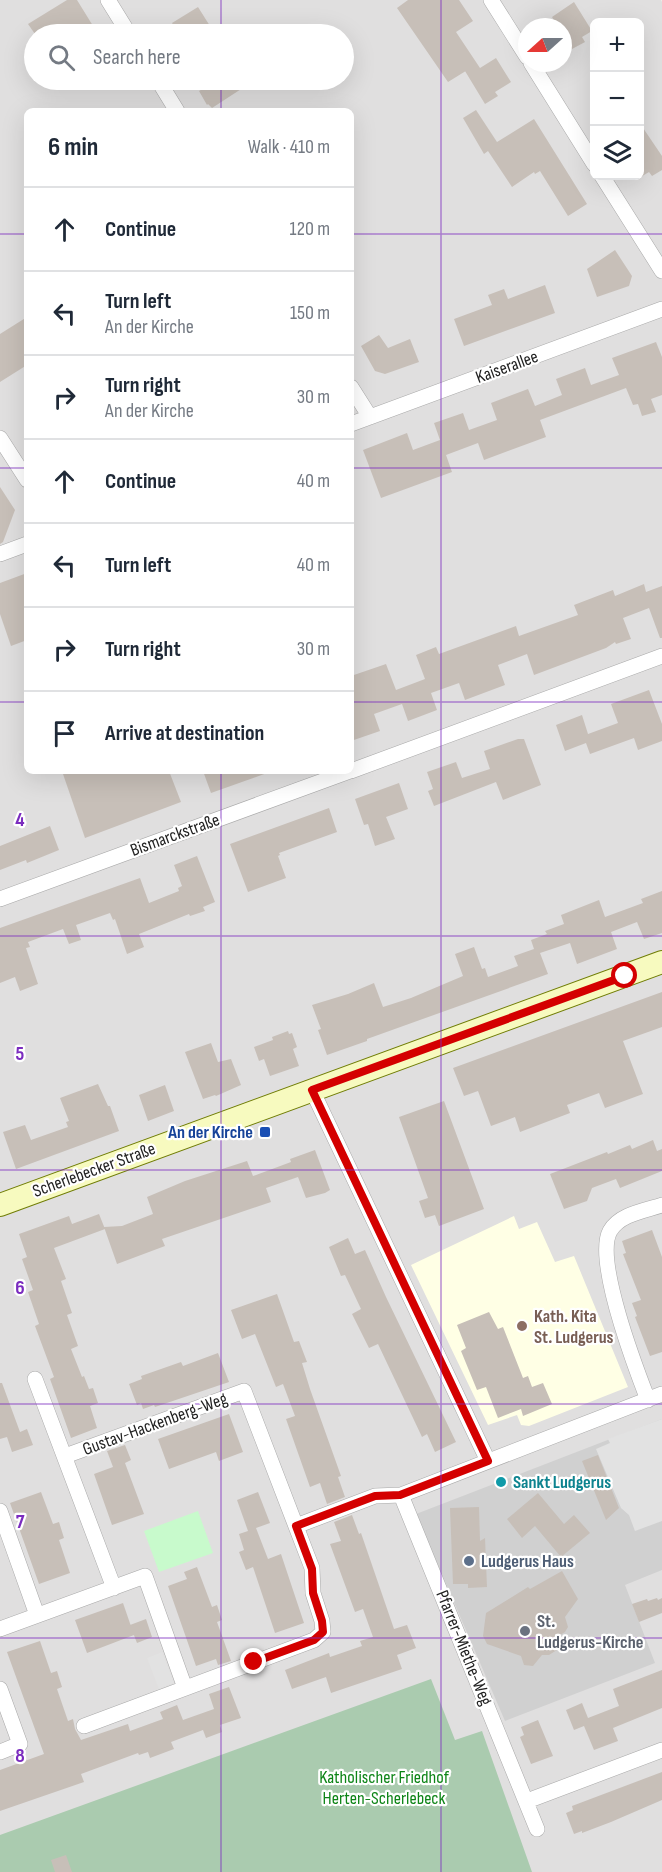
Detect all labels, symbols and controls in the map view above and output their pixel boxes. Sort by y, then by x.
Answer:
north arrow [518,18,572,72]
map controls [590,18,644,180]
button: + [590,18,644,72]
search box [24,24,354,90]
icon: search [45,41,78,74]
text: Search here [93,44,180,71]
button: − [590,72,644,126]
button: layers [590,126,644,180]
text: 6 min [48,132,98,163]
text: Walk · 410 m [248,135,330,159]
icon: ahead [48,213,81,246]
text: Continue [105,216,176,243]
text: 120 m [290,217,330,241]
text: Turn left [105,288,171,315]
icon: left [48,297,81,330]
text: 150 m [290,301,330,325]
text: An der Kirche [105,315,194,339]
street label: Kaiserallee [473,346,541,388]
text: Turn right [105,372,181,399]
icon: right [48,381,81,414]
text: 30 m [297,385,330,409]
text: An der Kirche [105,399,194,423]
icon: ahead [48,465,81,498]
text: Continue [105,468,176,495]
text: 40 m [297,469,330,493]
icon: left [48,549,81,582]
text: Turn left [105,552,171,579]
text: 40 m [297,553,330,577]
icon: right [48,633,81,666]
text: Turn right [105,636,181,663]
text: 30 m [297,637,330,661]
icon: arrive [48,717,81,750]
text: Arrive at destination [105,720,264,747]
text: 4 [15,808,25,832]
street label: Bismarckstraße [127,809,223,861]
route start [611,962,637,988]
text: 5 [16,1042,25,1066]
place label: An der Kirche [167,1122,253,1143]
marker: An der Kirche [258,1125,272,1139]
street label: Scherlebecker Straße [30,1138,158,1202]
text: 6 [15,1276,25,1300]
place label: Kath. Kita St. Ludgerus [534,1306,614,1348]
marker: Kath. Kita St. Ludgerus [515,1319,529,1333]
street label: Gustav-Hackenberg-Weg [80,1388,230,1460]
place label: Sankt Ludgerus [513,1472,611,1493]
marker: Sankt Ludgerus [494,1475,508,1489]
text: 7 [16,1510,25,1534]
place label: Ludgerus Haus [481,1551,574,1572]
marker: Ludgerus Haus [462,1554,476,1568]
street label: Pfarrer-Miethe-Weg [431,1587,497,1709]
place label: St. Ludgerus-Kirche [537,1611,643,1653]
marker: St. Ludgerus-Kirche [518,1624,532,1638]
route end [240,1648,266,1674]
text: 8 [15,1744,25,1768]
park label: Katholischer Friedhof Herten-Scherlebeck [319,1767,450,1809]

